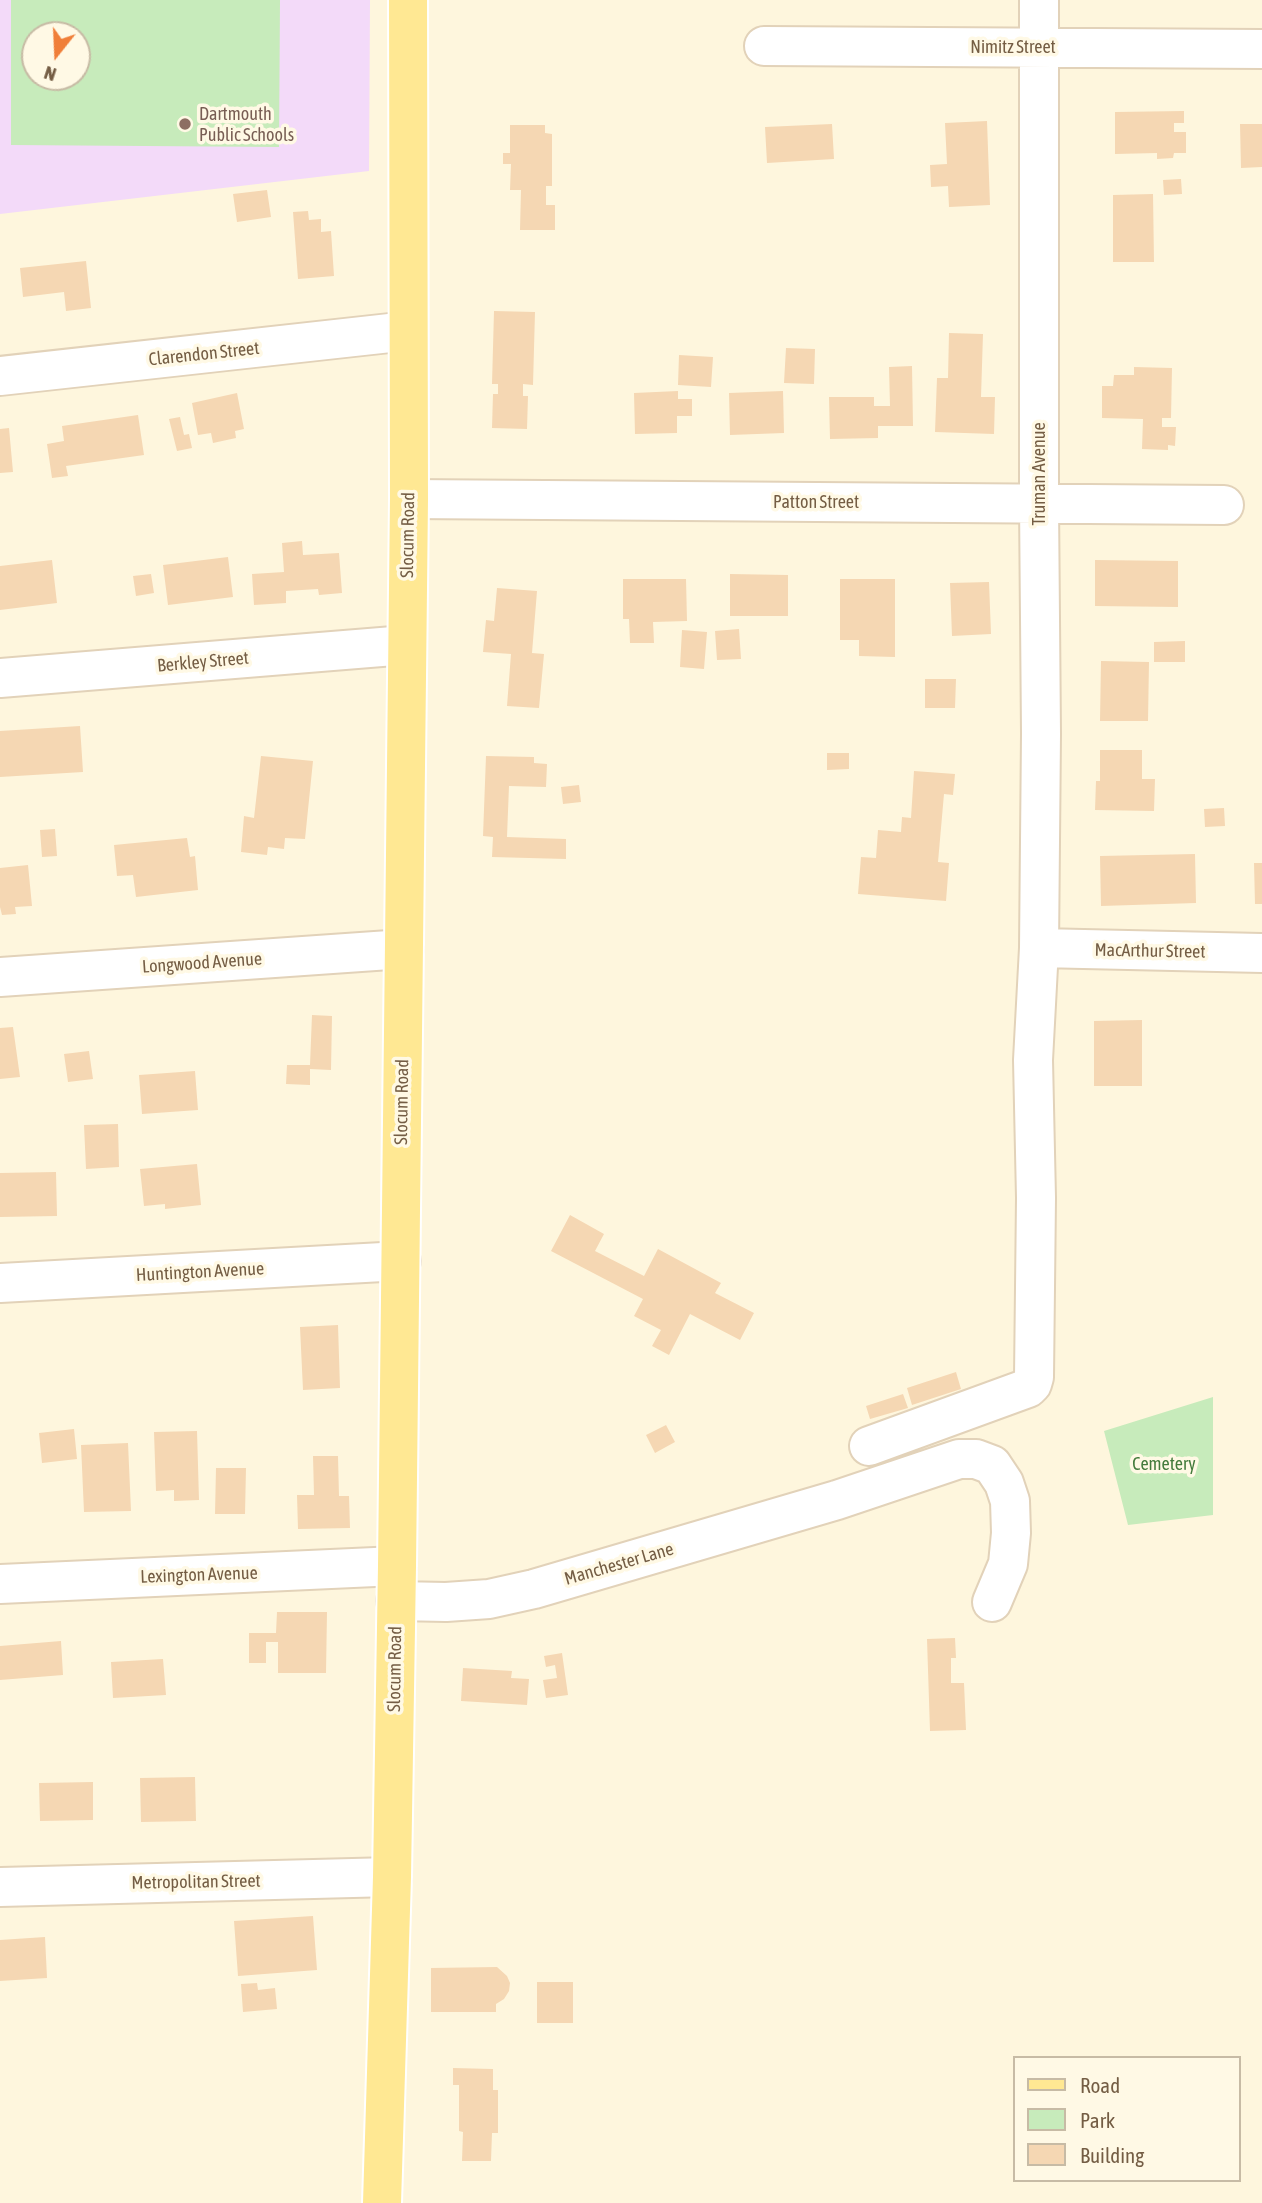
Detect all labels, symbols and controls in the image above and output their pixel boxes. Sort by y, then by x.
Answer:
north arrow [21,21,91,91]
street label: Nimitz Street [970,36,1056,58]
text: N [41,62,59,86]
place label: Dartmouth Public Schools [199,103,294,146]
marker: Dartmouth Public Schools [177,116,193,132]
street label: Clarendon Street [148,337,260,371]
street label: Truman Avenue [1028,422,1050,526]
street label: Patton Street [773,491,859,513]
street label: Slocum Road [396,492,420,578]
street label: Berkley Street [156,647,250,677]
street label: MacArthur Street [1094,939,1206,963]
street label: Longwood Avenue [141,948,263,978]
street label: Slocum Road [390,1059,414,1145]
street label: Huntington Avenue [135,1258,265,1286]
park label: Cemetery [1132,1453,1196,1475]
street label: Manchester Lane [562,1538,676,1590]
street label: Lexington Avenue [140,1562,258,1588]
street label: Slocum Road [383,1626,407,1712]
street label: Metropolitan Street [131,1870,261,1894]
legend [1014,2056,1241,2182]
text: Road [1080,2073,1120,2097]
text: Park [1080,2108,1115,2132]
text: Building [1080,2143,1144,2167]

